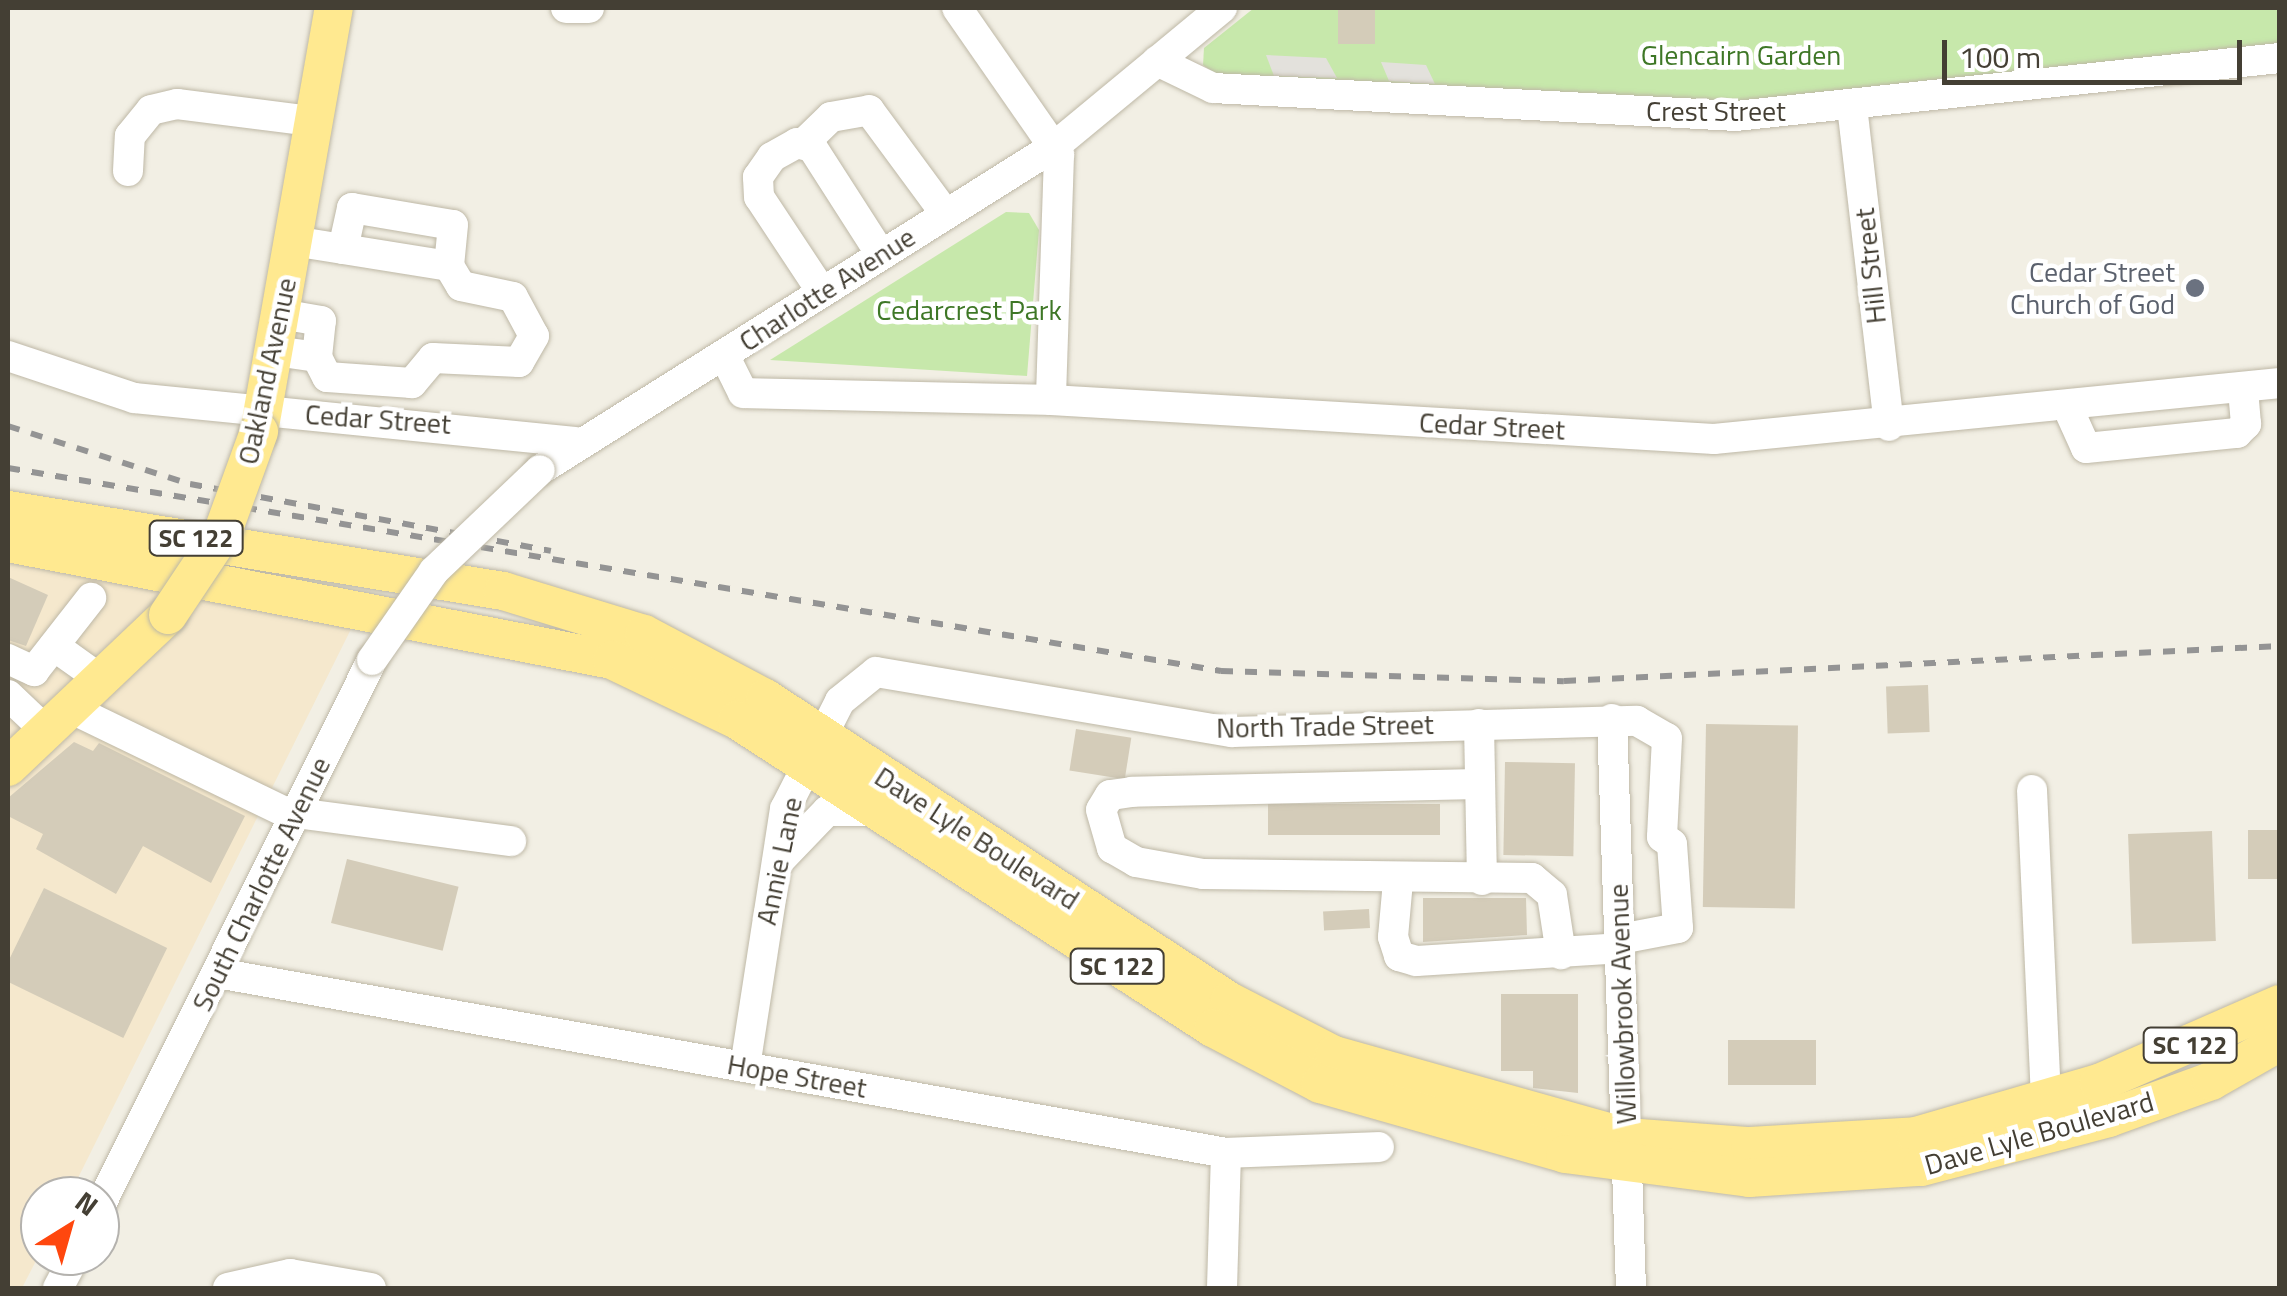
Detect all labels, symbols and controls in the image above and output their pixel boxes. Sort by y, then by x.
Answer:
scale bar [1947,20,2247,82]
text: 100 m [1959,34,2041,80]
park label: Glencairn Garden [1641,38,1841,72]
street label: Crest Street [1646,94,1786,128]
street label: Hill Street [1847,206,1893,326]
street label: Charlotte Avenue [733,220,921,358]
place label: Cedar Street Church of God [2010,255,2175,321]
street label: Oakland Avenue [231,275,303,467]
marker: Cedar Street Church of God [2184,277,2206,299]
park label: Cedarcrest Park [876,293,1062,327]
street label: Cedar Street [304,397,452,441]
street label: Cedar Street [1418,405,1566,447]
road number: SC 122 [148,518,244,558]
street label: North Trade Street [1216,707,1434,745]
street label: South Charlotte Avenue [185,751,337,1017]
street label: Dave Lyle Boulevard [869,759,1085,917]
street label: Annie Lane [749,794,809,928]
street label: Willowbrook Avenue [1601,883,1643,1125]
road number: SC 122 [1070,946,1164,986]
road number: SC 122 [2142,1025,2238,1065]
street label: Hope Street [725,1047,869,1105]
street label: Dave Lyle Boulevard [1921,1084,2157,1182]
north arrow [20,1176,120,1276]
text: N [66,1180,108,1226]

